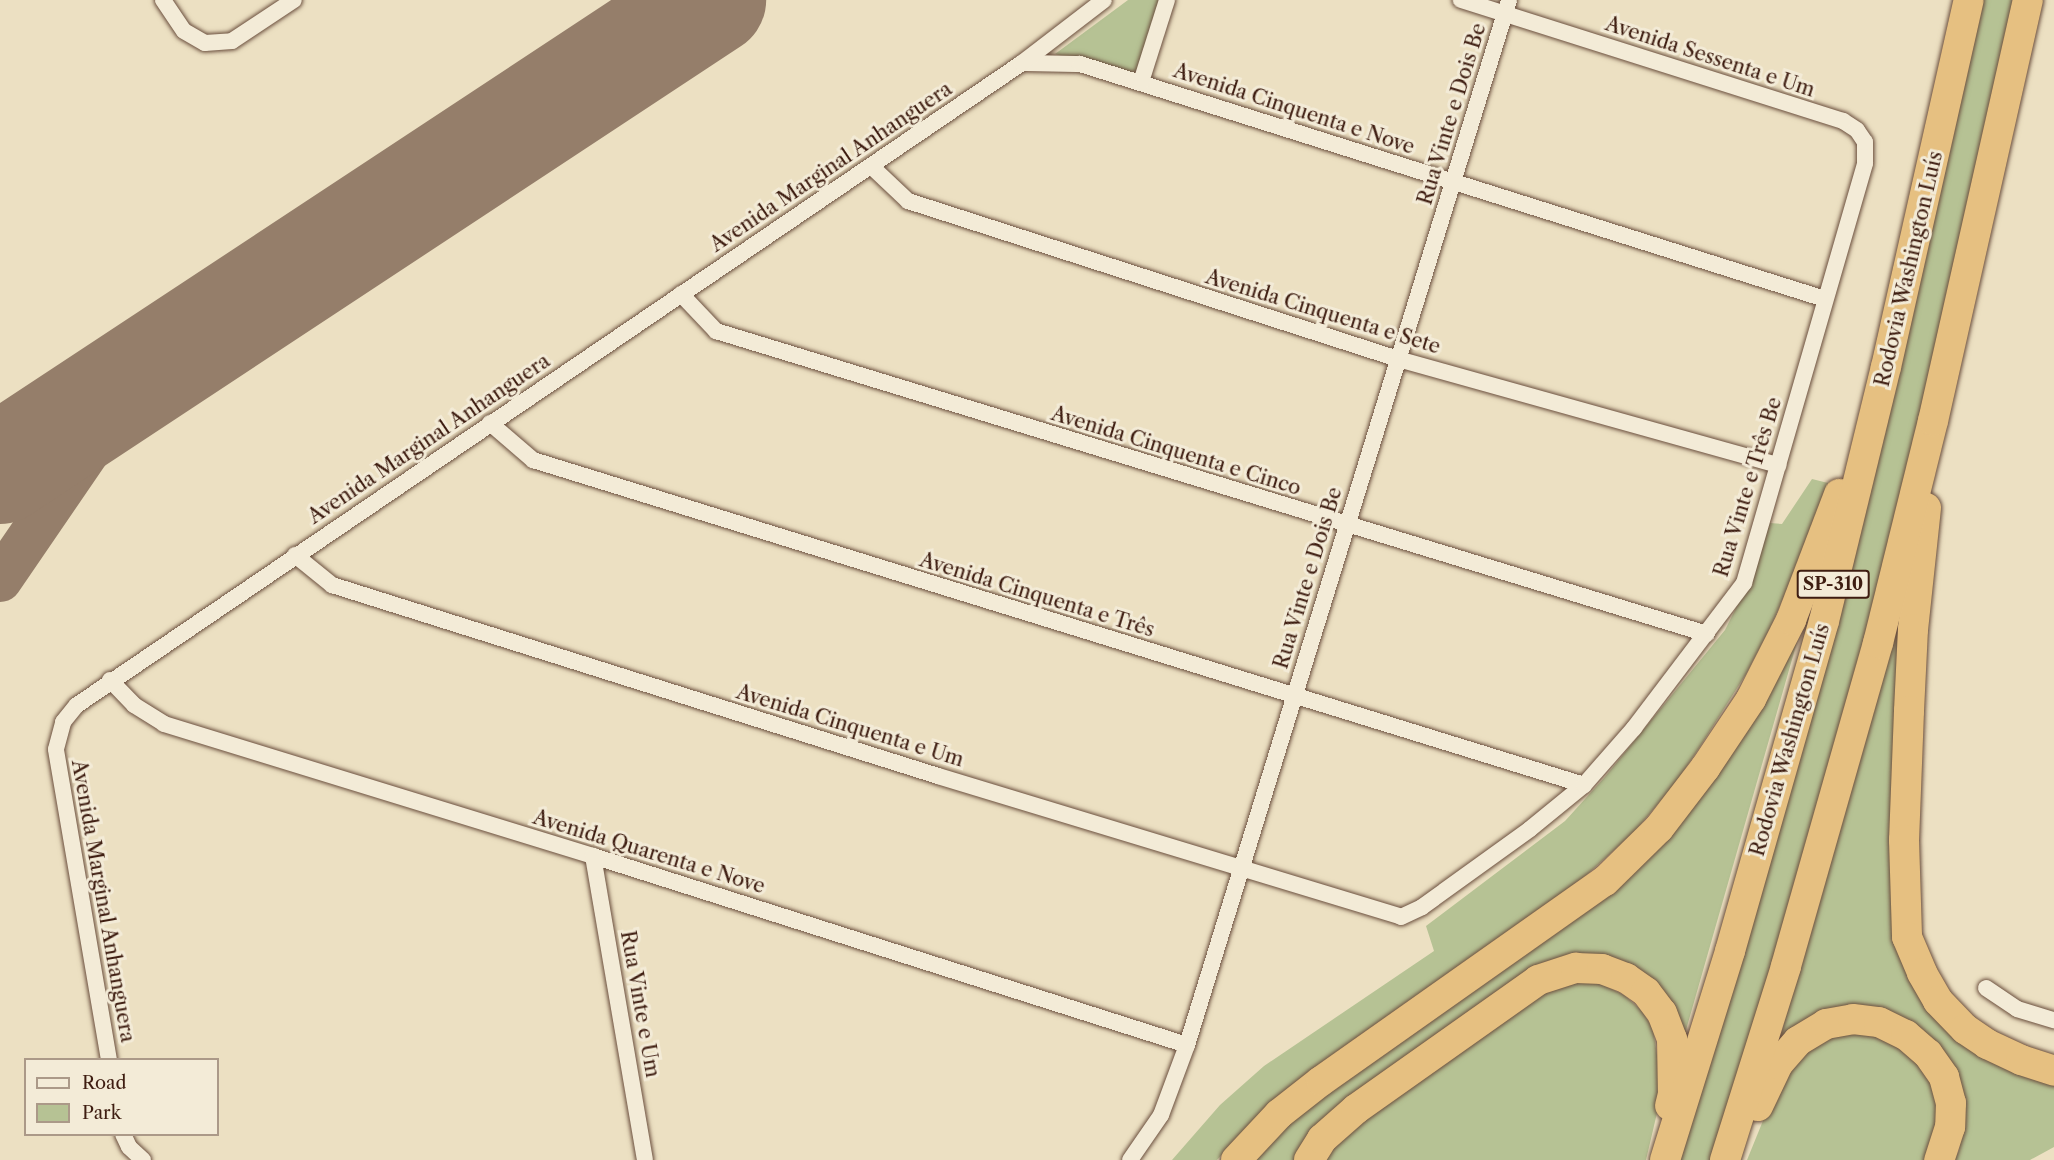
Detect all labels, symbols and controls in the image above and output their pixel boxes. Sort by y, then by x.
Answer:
street label: Avenida Sessenta e Um [1602,12,1818,102]
street label: Rua Vinte e Dois Be [1413,20,1491,208]
street label: Avenida Cinquenta e Nove [1170,59,1418,159]
street label: Avenida Marginal Anhanguera [705,77,957,257]
street label: Rodovia Washington Luís [1870,148,1948,390]
street label: Avenida Cinquenta e Sete [1202,265,1444,359]
street label: Avenida Marginal Anhanguera [303,349,555,529]
street label: Rua Vinte e Três Be [1709,393,1787,581]
street label: Avenida Cinquenta e Cinco [1048,401,1304,501]
street label: Rua Vinte e Dois Be [1269,484,1347,672]
street label: Avenida Cinquenta e Três [916,548,1158,642]
road number: SP-310 [1796,569,1870,599]
street label: Rodovia Washington Luís [1745,620,1835,860]
street label: Avenida Cinquenta e Um [733,680,967,772]
street label: Avenida Marginal Anhanguera [66,757,140,1045]
street label: Avenida Quarenta e Nove [530,805,768,899]
street label: Rua Vinte e Um [615,928,665,1080]
legend [24,1058,219,1136]
text: Road [82,1072,127,1094]
text: Park [82,1102,121,1124]

